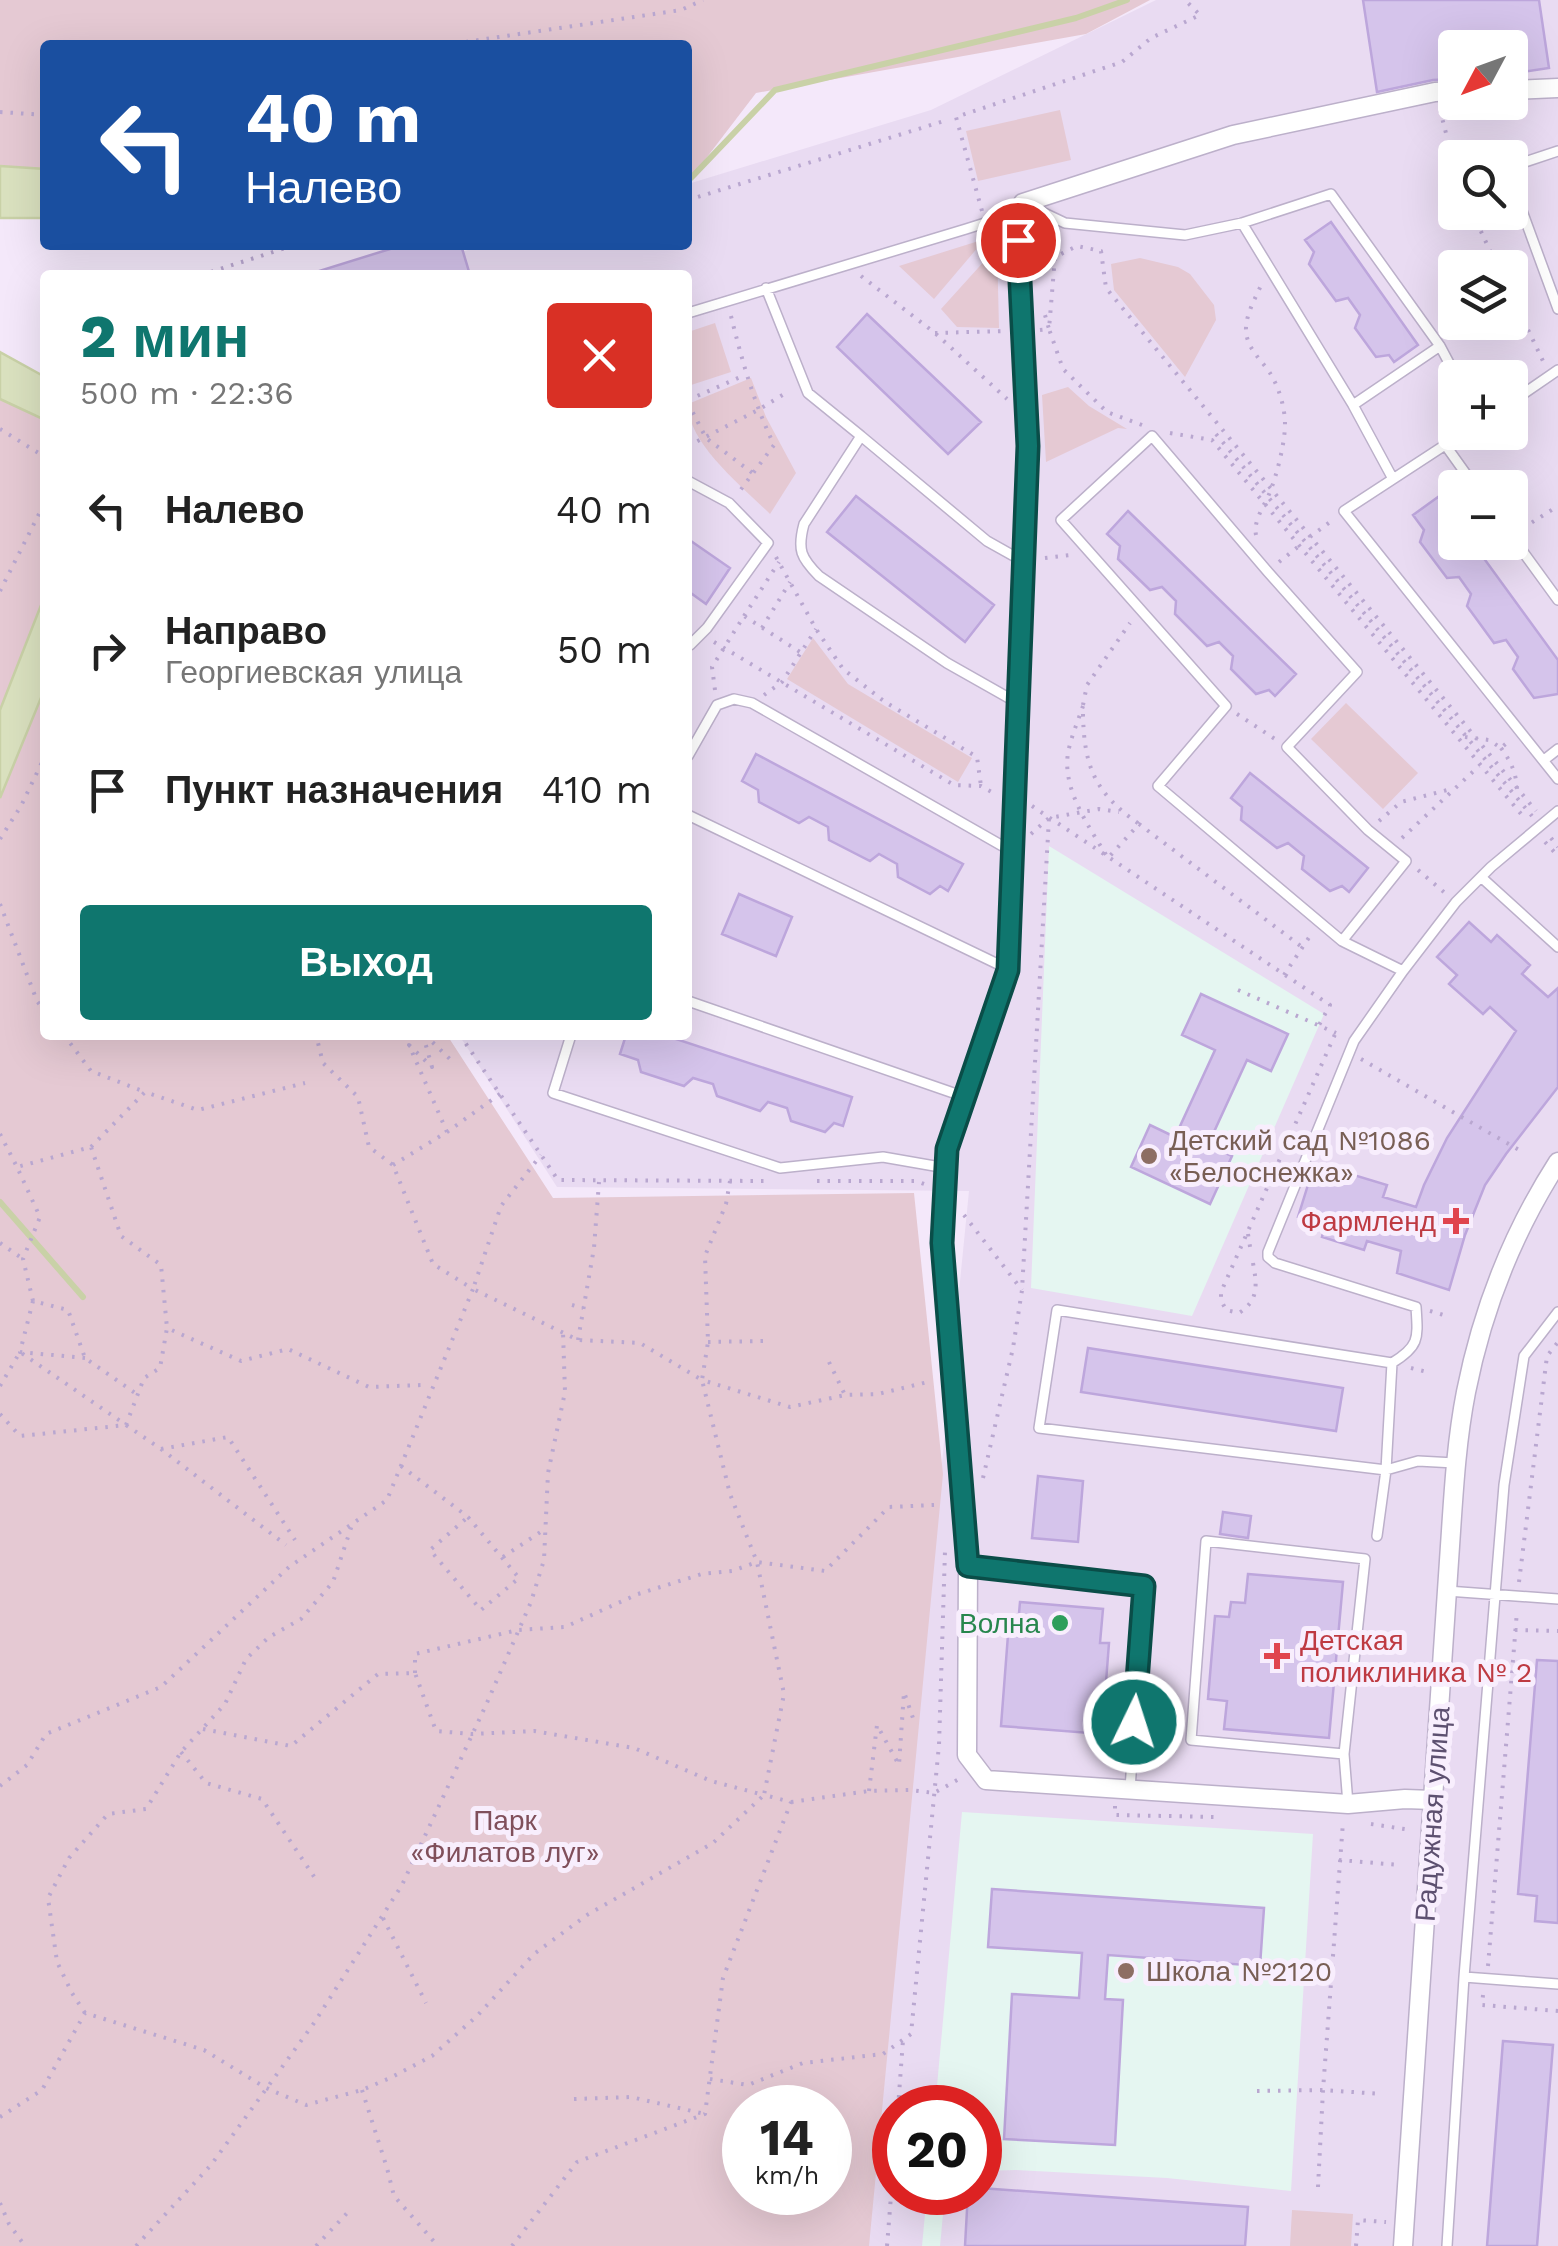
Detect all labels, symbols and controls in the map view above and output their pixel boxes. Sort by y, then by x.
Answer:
north arrow [1438,30,1528,120]
map controls [1438,30,1528,560]
text: 40 m [245,77,421,159]
icon: left [80,80,210,210]
button: search [1438,140,1528,230]
text: Налево [245,161,402,214]
pin [976,198,1061,283]
icon: arrive [991,213,1046,268]
button: layers [1438,250,1528,340]
text: 2 мин [80,301,250,372]
button: close [547,303,652,408]
button: + [1438,360,1528,450]
text: 500 m · 22:36 [80,374,294,412]
button: − [1438,470,1528,560]
icon: left [80,483,135,538]
text: Налево [165,488,304,532]
text: 40 m [556,488,652,532]
text: Направо [165,609,327,653]
icon: right [80,623,135,678]
text: 50 m [557,628,652,672]
text: Георгиевская улица [165,653,462,691]
icon: arrive [80,763,135,818]
text: Пункт назначения [165,768,503,812]
text: 410 m [542,768,652,812]
button: Выход [80,905,652,1020]
place label: Детский сад №1086 «Белоснежка» [1169,1124,1431,1189]
marker: Детский сад №1086 «Белоснежка» [1138,1145,1160,1167]
place label: Фармленд [1301,1205,1436,1238]
marker: Фармленд [1445,1210,1467,1232]
place label: Волна [959,1607,1040,1640]
marker: Волна [1049,1612,1071,1634]
place label: Детская поликлиника № 2 [1300,1624,1532,1689]
marker: Детская поликлиника № 2 [1264,1643,1290,1669]
position arrow [1082,1670,1186,1774]
street label: Радужная улица [1409,1705,1457,1923]
park label: Парк «Филатов луг» [411,1804,599,1869]
place label: Школа №2120 [1146,1955,1332,1988]
marker: Школа №2120 [1115,1960,1137,1982]
speed limit sign: 20 [872,2085,1002,2215]
text: 14 [760,2108,814,2167]
text: km/h [755,2161,819,2190]

